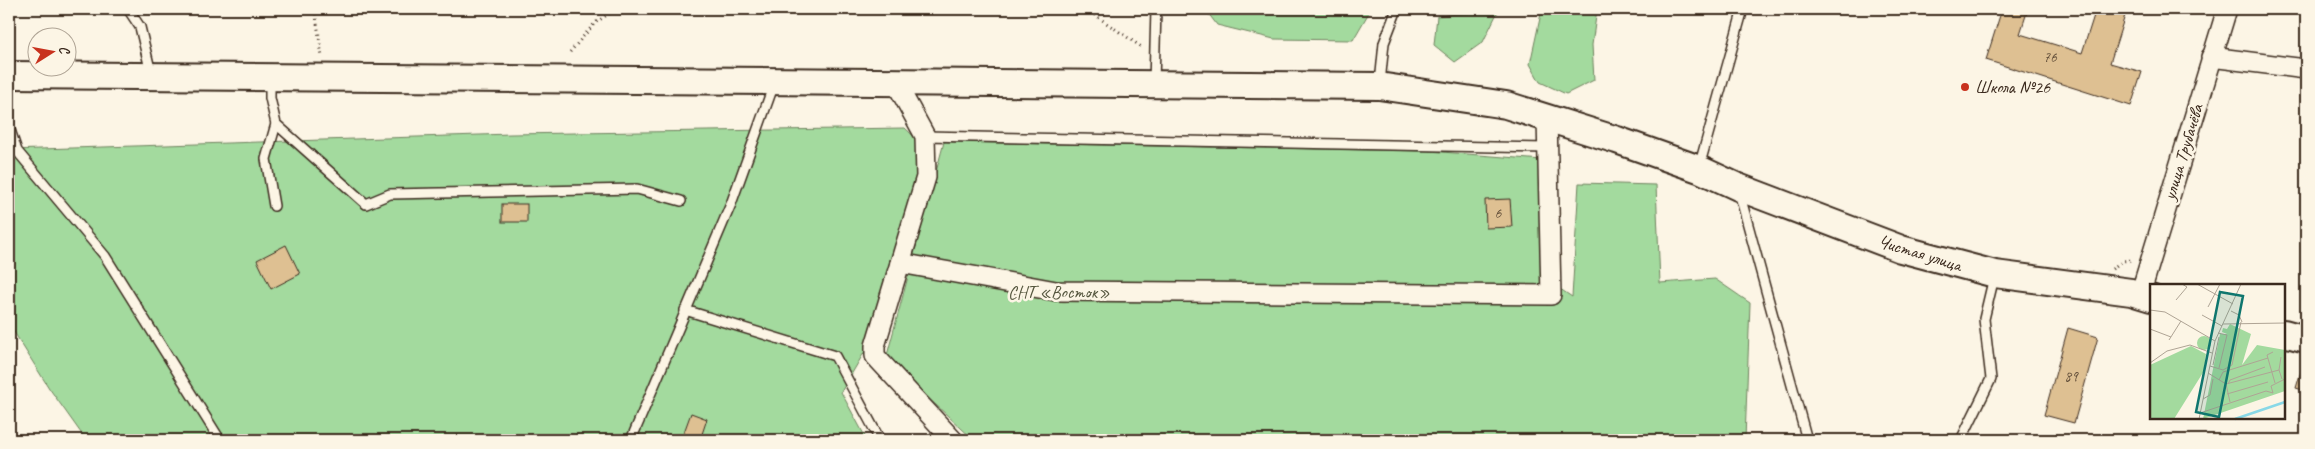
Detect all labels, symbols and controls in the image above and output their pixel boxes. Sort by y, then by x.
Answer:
north arrow [28,28,78,78]
text: С [55,45,74,57]
house number: 76 [2043,48,2058,67]
place label: Школа №26 [1975,76,2051,98]
marker: Школа №26 [1959,81,1971,93]
street label: улица Трубачёва [2158,101,2208,203]
house number: 6 [1495,204,1503,223]
street label: Чистая улица [1876,230,1966,277]
park label: СНТ «Восток» [1008,281,1110,303]
inset map [2150,284,2285,419]
house number: 89 [2064,367,2079,386]

